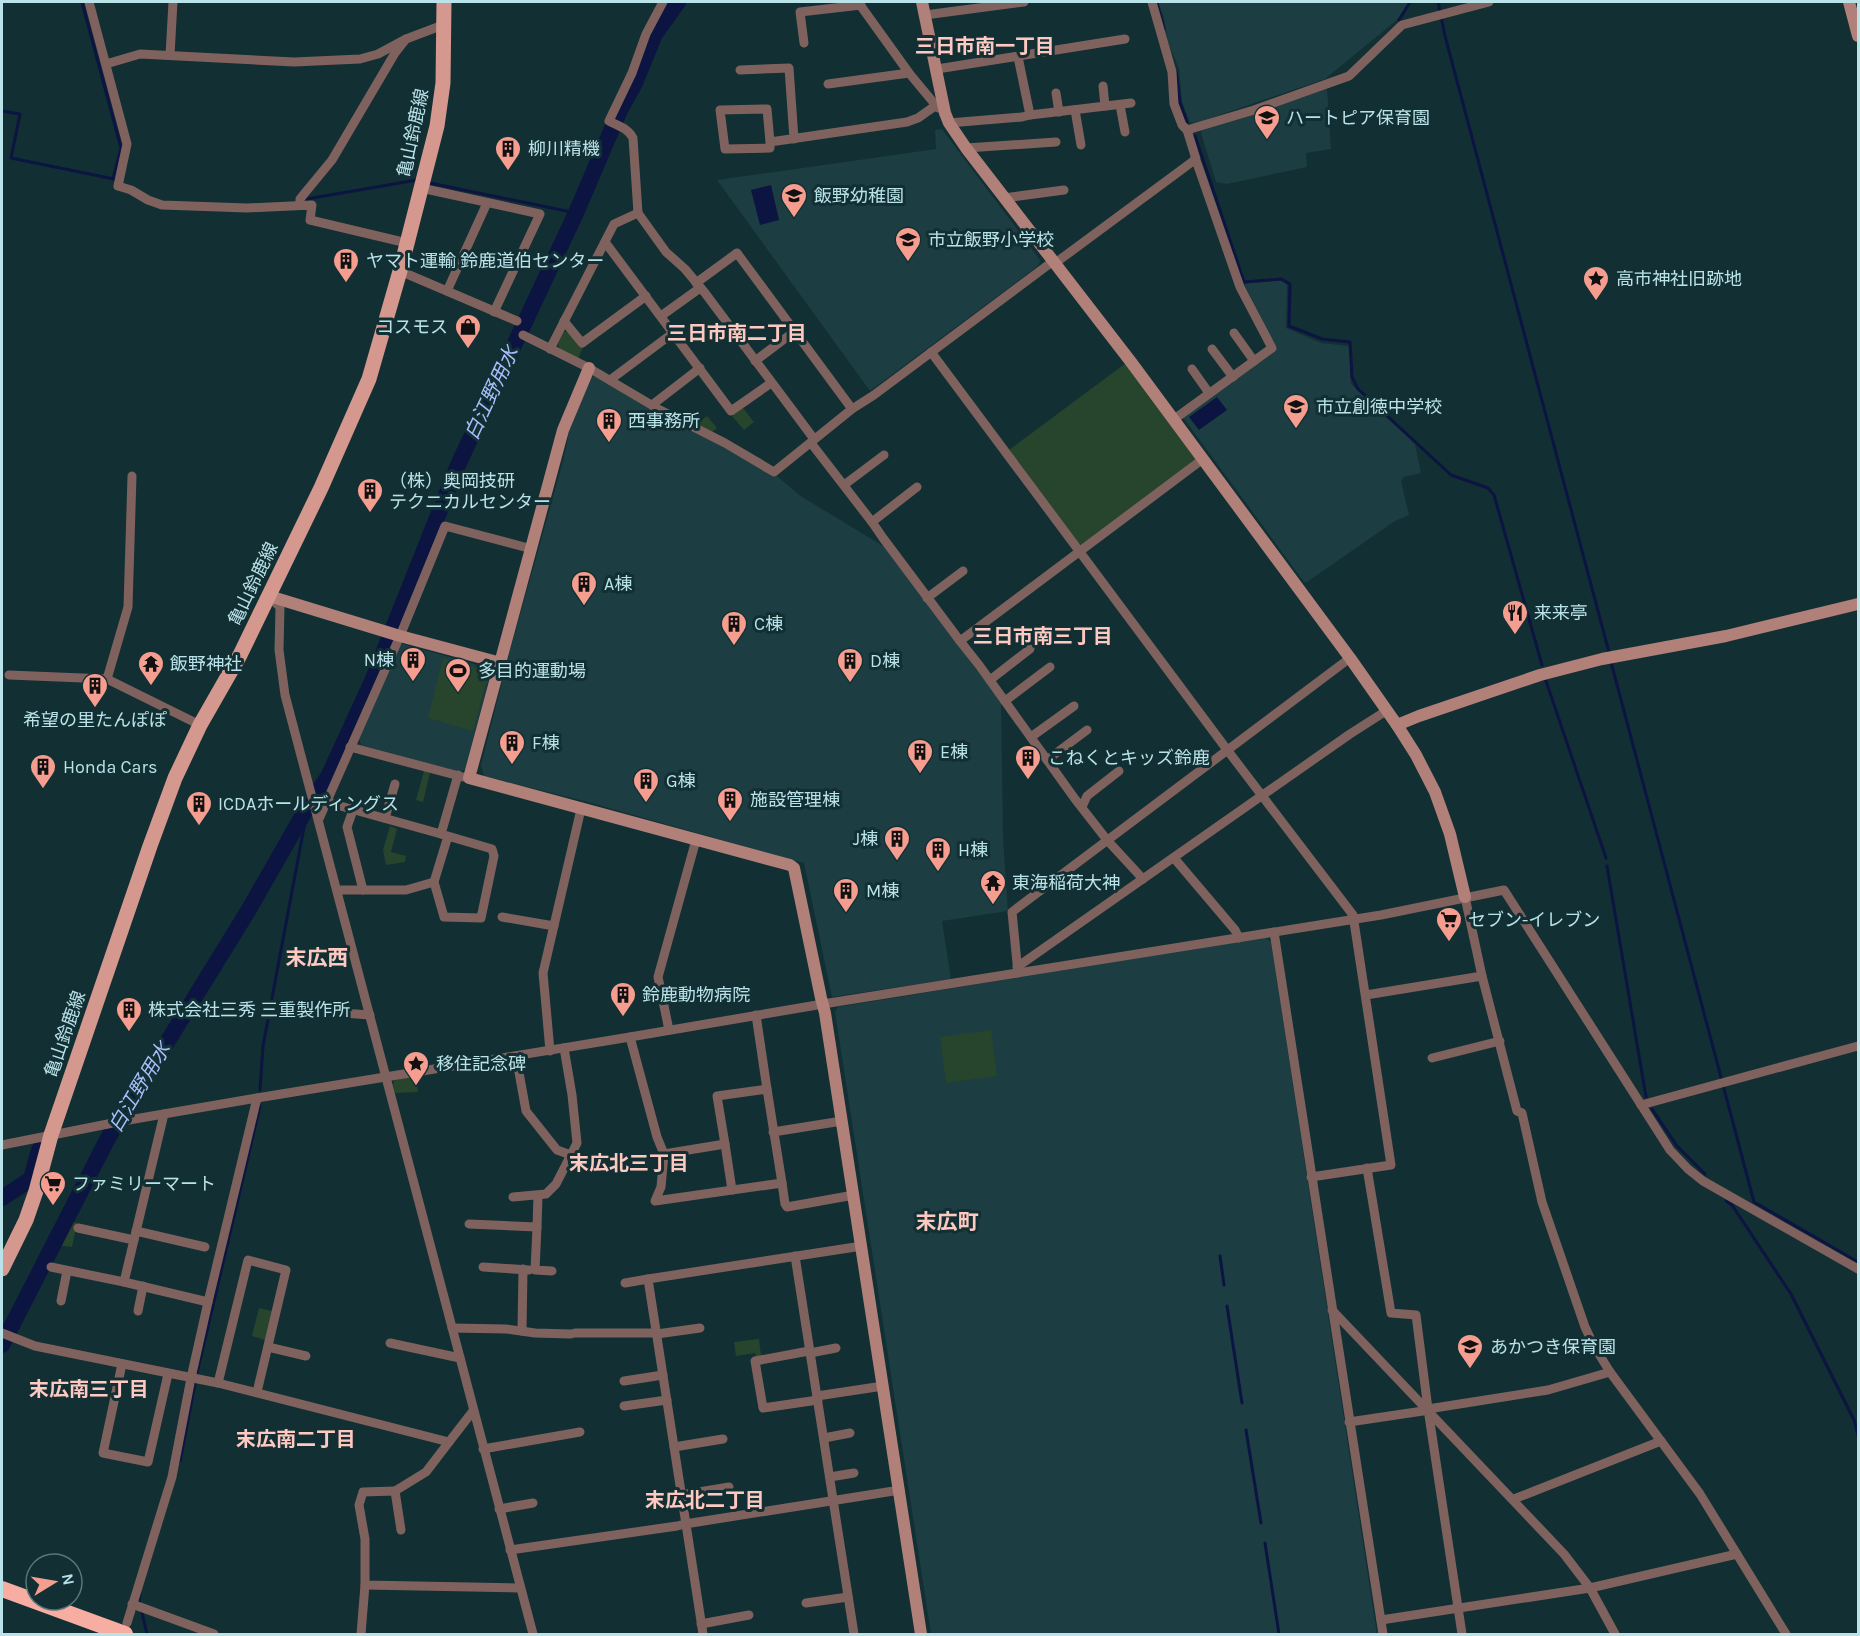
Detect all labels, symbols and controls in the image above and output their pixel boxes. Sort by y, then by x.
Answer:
district label: 三日市南一丁目 [915,35,1055,58]
street label: 亀山鈴鹿線 [393,87,433,179]
school or university icon: ハートピア保育園 [1252,103,1282,141]
place label: ハートピア保育園 [1286,107,1430,129]
building icon: 柳川精機 [493,134,523,172]
place label: 柳川精機 [528,138,600,160]
school or university icon: 飯野幼稚園 [779,181,809,219]
place label: 飯野幼稚園 [814,185,904,207]
school or university icon: 市立飯野小学校 [893,225,923,263]
place label: 市立飯野小学校 [928,229,1054,251]
building icon: ヤマト運輸 鈴鹿道伯センター [331,246,361,284]
place label: ヤマト運輸 鈴鹿道伯センター [366,250,604,272]
place icon: 高市神社旧跡地 [1581,264,1611,302]
place label: 高市神社旧跡地 [1616,268,1742,290]
shop icon: コスモス [453,312,483,350]
place label: コスモス [376,316,448,338]
district label: 三日市南二丁目 [667,322,807,345]
water label: 白江野用水 [460,341,524,443]
school or university icon: 市立創徳中学校 [1281,392,1311,430]
place label: 市立創徳中学校 [1316,396,1442,418]
building icon: 西事務所 [594,406,624,444]
place label: 西事務所 [628,410,700,432]
place label: （株）奥岡技研 テクニカルセンター [389,470,551,513]
building icon: （株）奥岡技研 テクニカルセンター [355,476,385,514]
street label: 亀山鈴鹿線 [223,539,283,629]
building icon: A棟 [569,569,599,607]
place label: A棟 [604,573,632,595]
restaurant icon: 来来亭 [1500,598,1530,636]
place label: 来来亭 [1534,602,1588,624]
building icon: C棟 [719,609,749,647]
place label: C棟 [754,613,783,635]
district label: 三日市南三丁目 [973,625,1113,648]
building icon: N棟 [398,645,428,683]
building icon: D棟 [835,646,865,684]
temple icon: 飯野神社 [136,649,166,687]
place label: N棟 [364,649,394,671]
place label: D棟 [870,650,900,672]
place label: 飯野神社 [170,653,242,675]
sports icon: 多目的運動場 [443,656,473,694]
place label: 多目的運動場 [478,660,586,682]
building icon: 希望の里たんぽぽ [80,671,110,709]
place label: 希望の里たんぽぽ [23,709,167,731]
building icon: F棟 [497,728,527,766]
place label: F棟 [532,732,559,754]
building icon: E棟 [905,737,935,775]
place label: E棟 [940,741,968,763]
building icon: こねくとキッズ鈴鹿 [1013,743,1043,781]
place label: こねくとキッズ鈴鹿 [1048,747,1210,769]
building icon: Honda Cars [28,752,58,790]
place label: Honda Cars [63,756,158,778]
building icon: G棟 [631,766,661,804]
place label: G棟 [666,770,696,792]
building icon: 施設管理棟 [715,785,745,823]
building icon: ICDAホールディングス [184,789,214,827]
place label: 施設管理棟 [750,789,840,811]
place label: ICDAホールディングス [218,793,399,815]
building icon: J棟 [882,824,912,862]
place label: J棟 [853,828,878,850]
building icon: H棟 [923,835,953,873]
place label: H棟 [958,839,988,861]
temple icon: 東海稲荷大神 [978,868,1008,906]
place label: 東海稲荷大神 [1012,872,1120,894]
building icon: M棟 [831,876,861,914]
place label: M棟 [866,880,899,902]
supermarket icon: セブン-イレブン [1434,905,1464,943]
place label: セブン-イレブン [1468,909,1600,931]
district label: 末広西 [286,946,349,970]
building icon: 鈴鹿動物病院 [608,980,638,1018]
place label: 鈴鹿動物病院 [642,984,750,1006]
street label: 亀山鈴鹿線 [40,988,90,1080]
building icon: 株式会社三秀 三重製作所 [114,995,144,1033]
place label: 株式会社三秀 三重製作所 [148,999,350,1021]
water label: 白江野用水 [104,1037,176,1136]
place icon: 移住記念碑 [401,1049,431,1087]
place label: 移住記念碑 [436,1053,526,1075]
district label: 末広北三丁目 [569,1152,689,1175]
supermarket icon: ファミリーマート [38,1169,68,1207]
place label: ファミリーマート [72,1173,216,1195]
district label: 末広町 [916,1210,979,1234]
school or university icon: あかつき保育園 [1455,1332,1485,1370]
place label: あかつき保育園 [1490,1336,1616,1358]
district label: 末広南三丁目 [29,1378,149,1401]
district label: 末広南二丁目 [236,1428,356,1451]
district label: 末広北二丁目 [645,1489,765,1512]
north arrow [24,1552,84,1612]
text: N [58,1572,79,1587]

